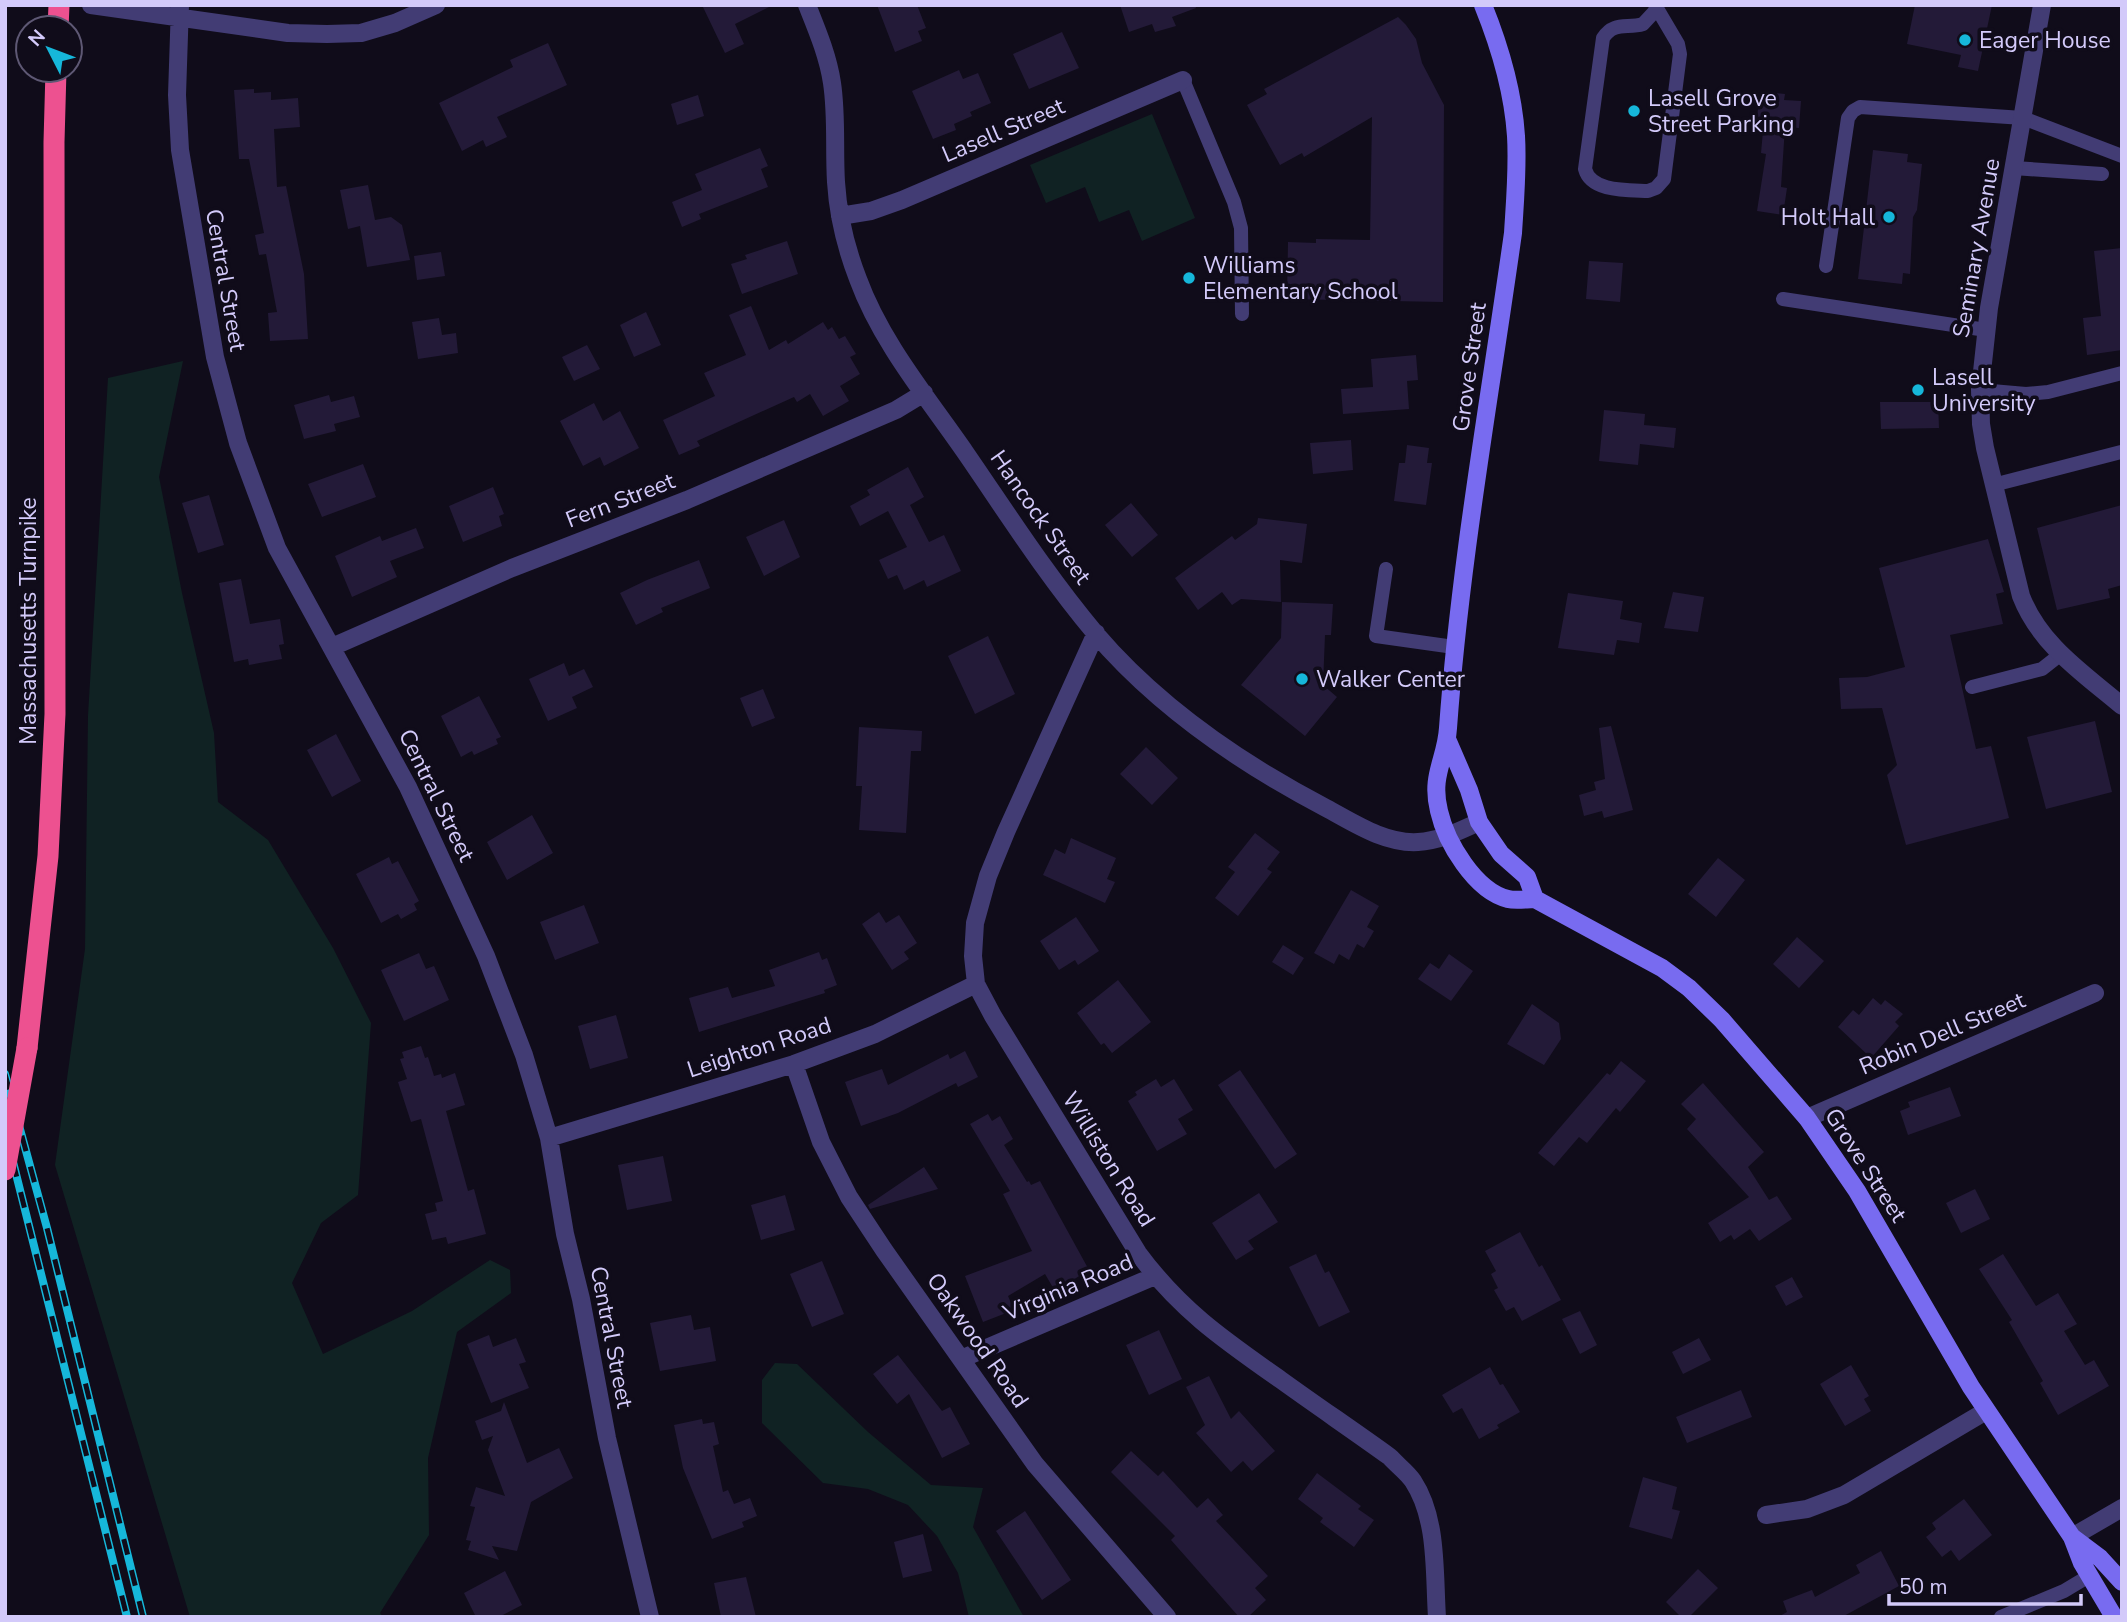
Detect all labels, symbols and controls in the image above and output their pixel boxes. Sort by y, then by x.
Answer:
north arrow [14,14,84,84]
text: N [23,24,52,52]
place label: Eager House [1979,25,2111,56]
marker: Eager House [1957,32,1973,48]
place label: Lasell Grove Street Parking [1648,83,1794,140]
street label: Lasell Street [937,90,1070,170]
marker: Lasell Grove Street Parking [1626,103,1642,119]
street label: Seminary Avenue [1945,156,2008,340]
place label: Holt Hall [1781,202,1875,233]
street label: Central Street [198,207,253,355]
marker: Holt Hall [1881,209,1897,225]
place label: Williams Elementary School [1203,250,1398,307]
marker: Williams Elementary School [1181,270,1197,286]
street label: Grove Street [1445,300,1494,434]
place label: Lasell University [1932,362,2036,419]
marker: Lasell University [1910,382,1926,398]
street label: Hancock Street [983,444,1099,591]
street label: Fern Street [561,465,680,535]
street label: Massachusetts Turnpike [13,497,44,745]
place label: Walker Center [1316,664,1466,695]
marker: Walker Center [1294,671,1310,687]
street label: Central Street [391,724,482,867]
street label: Robin Dell Street [1855,984,2031,1082]
street label: Leighton Road [683,1010,835,1085]
street label: Williston Road [1055,1086,1162,1233]
street label: Grove Street [1817,1102,1914,1229]
street label: Virginia Road [998,1246,1138,1329]
street label: Central Street [583,1264,641,1412]
street label: Oakwood Road [919,1266,1036,1414]
scale bar [1889,1562,2082,1606]
text: 50 m [1899,1573,1948,1601]

